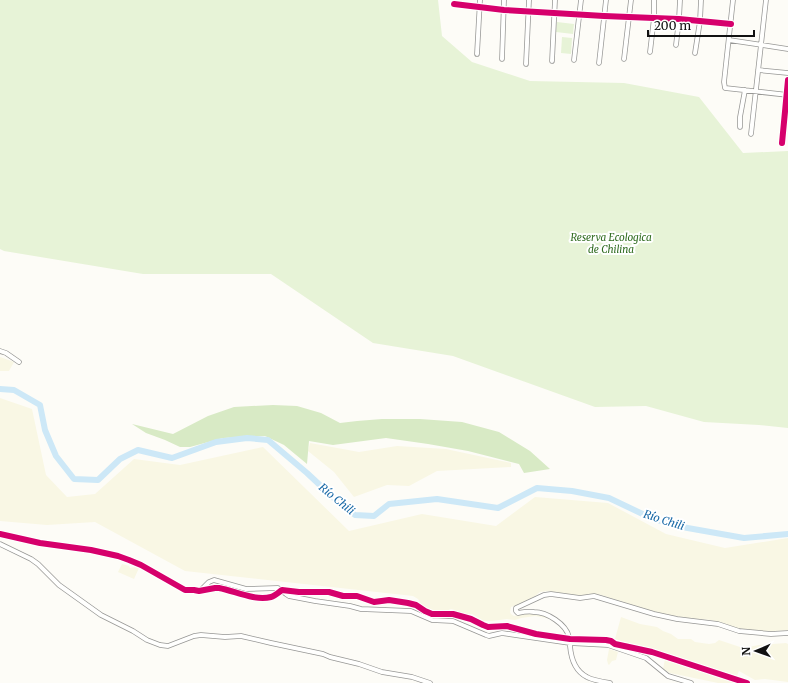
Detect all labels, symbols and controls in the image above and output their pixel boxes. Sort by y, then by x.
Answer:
scale bar [648,12,754,38]
text: 200 m [654,18,691,33]
park label: Reserva Ecologica de Chilina [570,231,652,256]
water label: Río Chili [316,480,358,518]
water label: Río Chili [642,507,686,533]
north arrow [736,631,776,671]
text: N [739,646,753,656]

